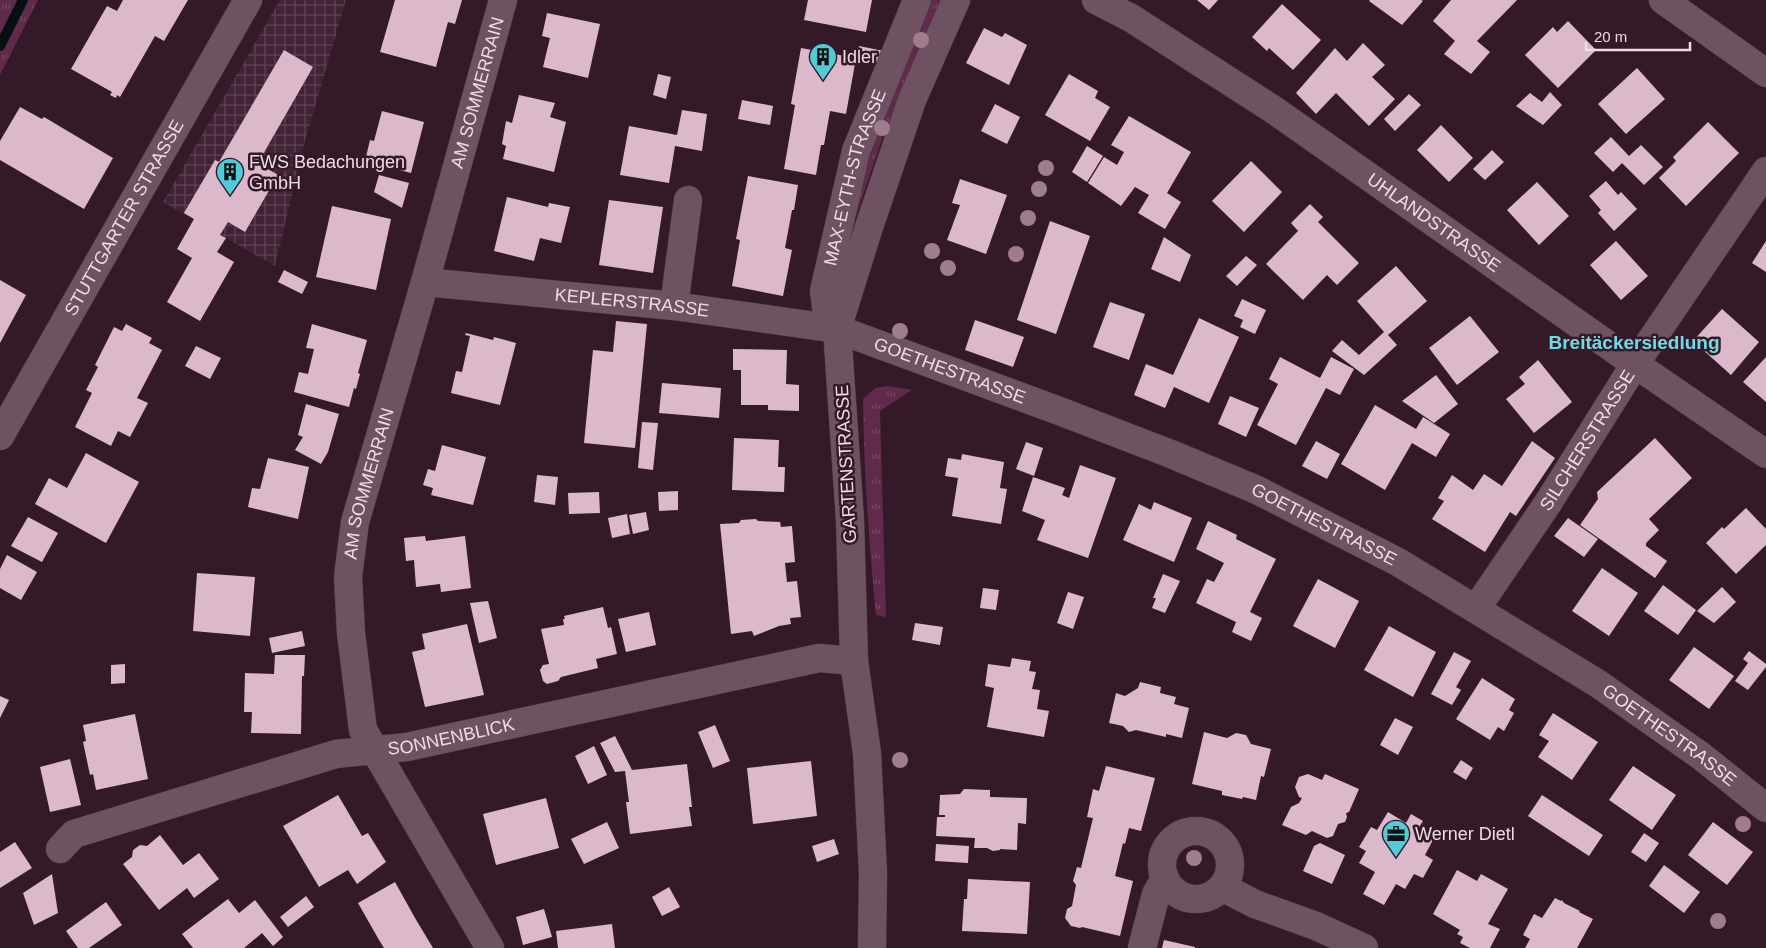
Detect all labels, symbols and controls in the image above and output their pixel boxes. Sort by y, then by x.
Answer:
street label: AM SOMMERRAIN [447,15,508,171]
scale bar [1586,20,1690,52]
text: 20 m [1594,28,1627,45]
building icon: Idler [808,42,838,81]
place label: Idler [842,47,877,67]
street label: MAX-EYTH-STRASSE [820,86,890,268]
street label: STUTTGARTER STRASSE [61,116,188,319]
place label: FWS Bedachungen GmbH [249,152,405,193]
building icon: FWS Bedachungen GmbH [215,157,245,196]
street label: UHLANDSTRASSE [1364,169,1504,276]
street label: KEPLERSTRASSE [554,285,710,321]
district label: Breitäckersiedlung [1548,332,1720,353]
street label: GOETHESTRASSE [871,334,1028,408]
street label: SILCHERSTRASSE [1536,366,1639,515]
street label: GARTENSTRASSE [832,384,860,544]
street label: AM SOMMERRAIN [340,405,398,561]
street label: GOETHESTRASSE [1248,479,1400,570]
street label: GOETHESTRASSE [1599,680,1740,790]
street label: SONNENBLICK [387,714,516,759]
office icon: Werner Dietl [1381,819,1411,858]
place label: Werner Dietl [1415,824,1515,844]

